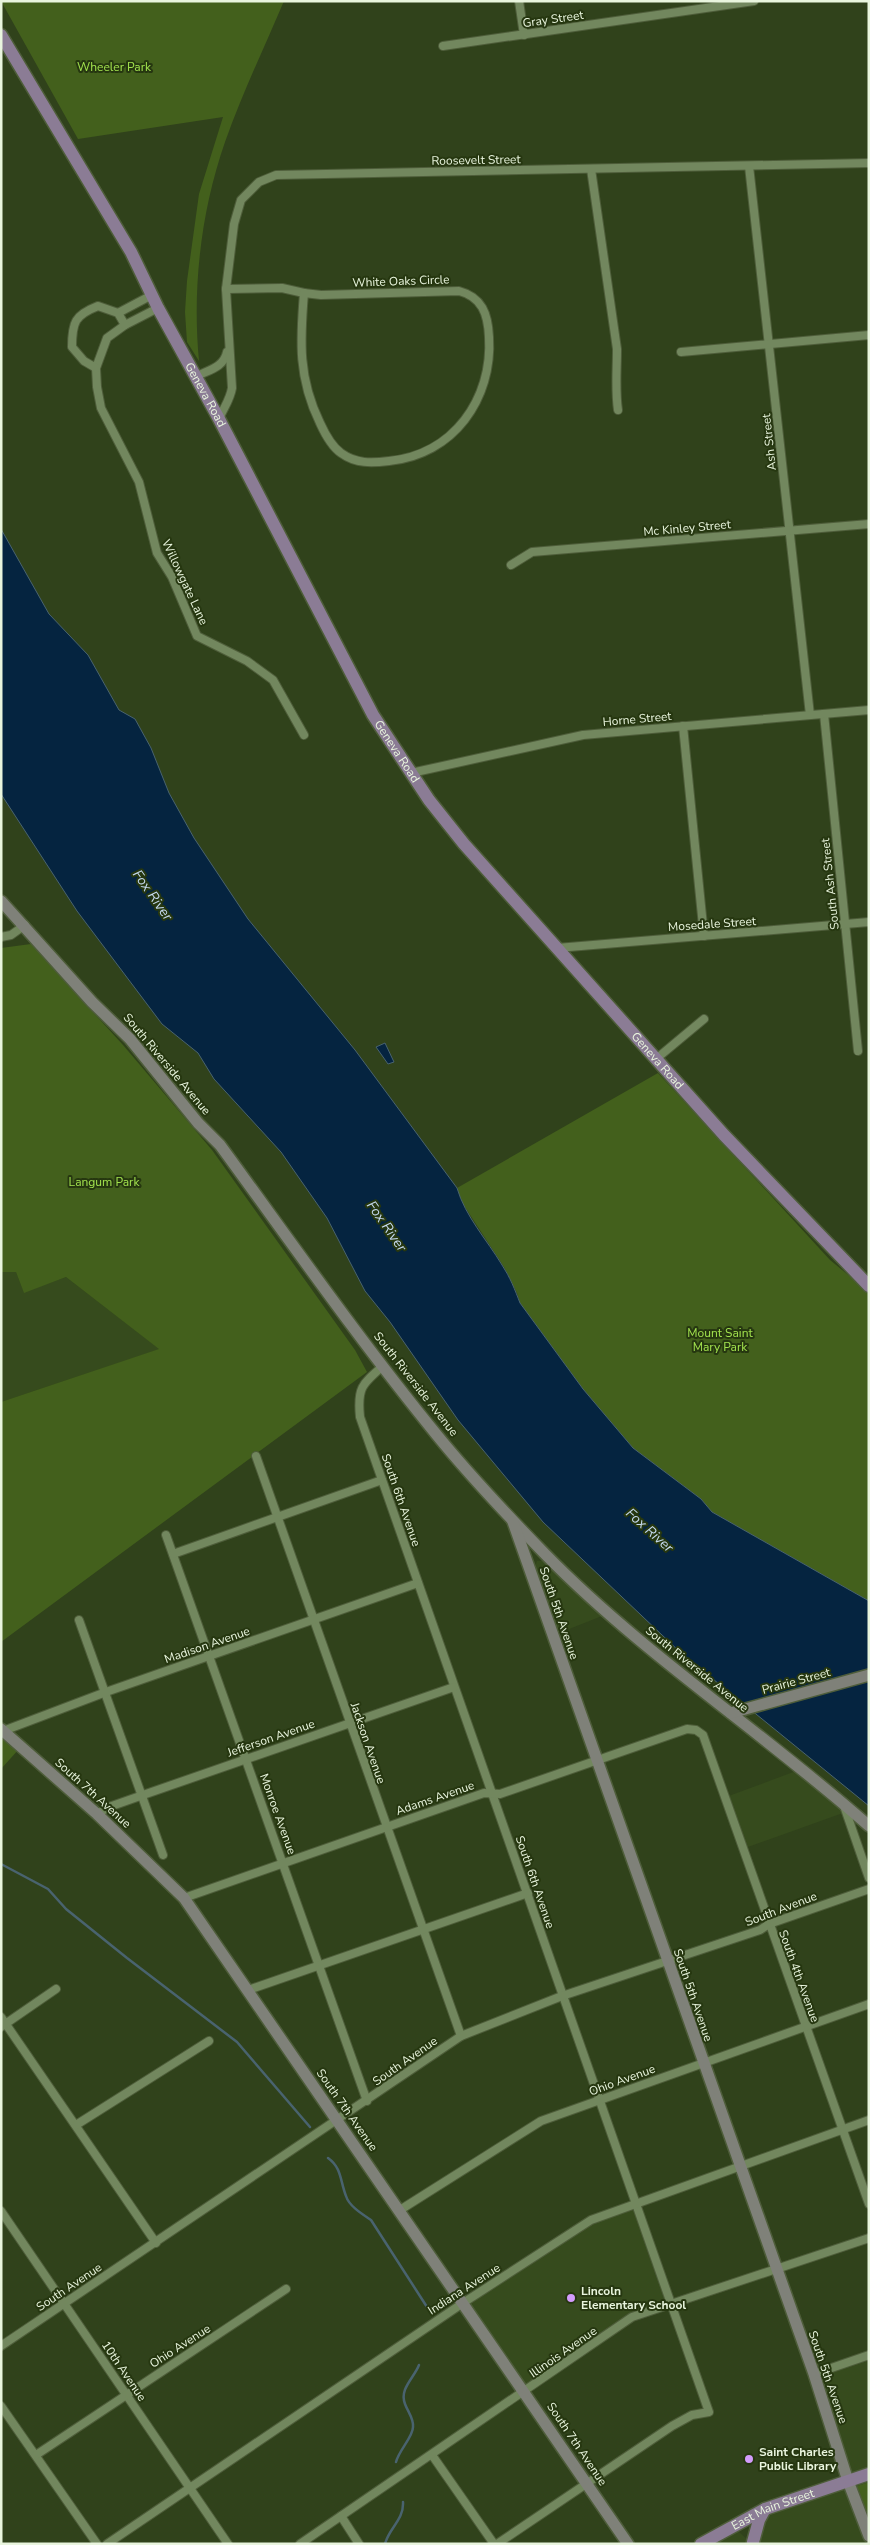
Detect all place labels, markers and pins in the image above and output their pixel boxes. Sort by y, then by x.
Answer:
place label: Lincoln Elementary School [581,2283,686,2313]
marker: Lincoln Elementary School [565,2292,577,2304]
place label: Saint Charles Public Library [759,2444,837,2474]
marker: Saint Charles Public Library [743,2453,755,2465]

